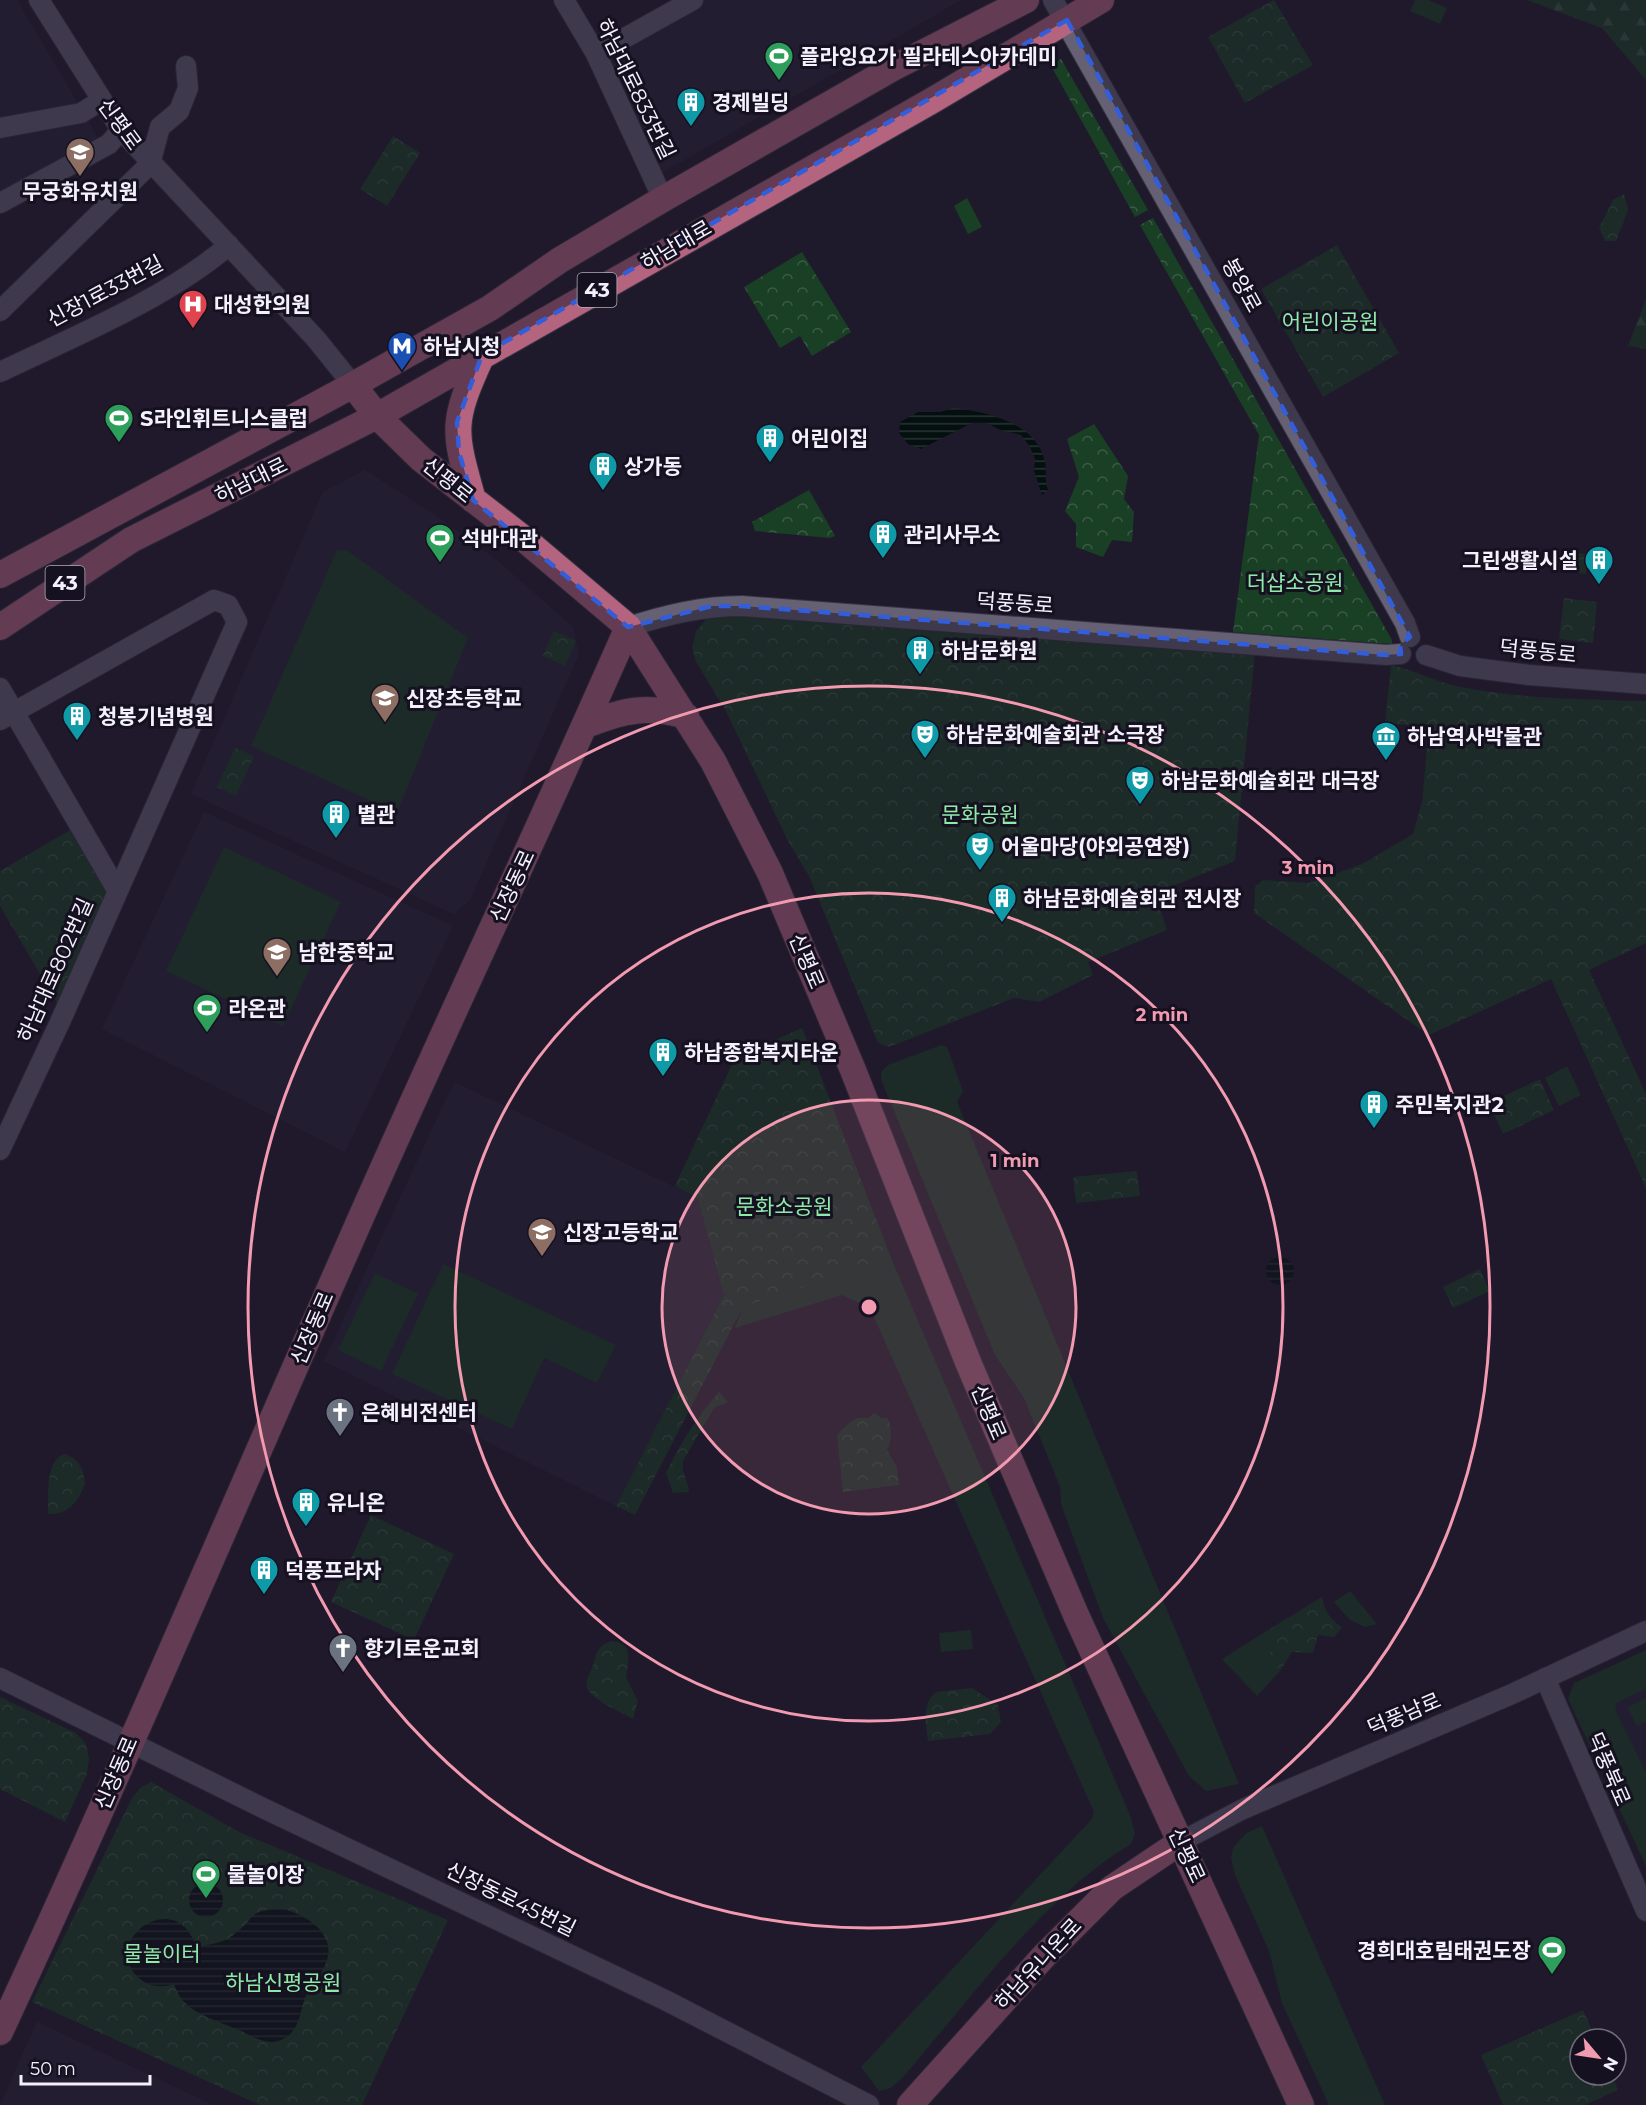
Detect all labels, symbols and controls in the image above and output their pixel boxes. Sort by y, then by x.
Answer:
street label: 하남대로833번길 [591,15,681,163]
sports icon: 플라잉요가 필라테스아카데미 [763,40,795,82]
place label: 플라잉요가 필라테스아카데미 [800,44,1057,69]
building icon: 경제빌딩 [675,86,707,128]
place label: 경제빌딩 [712,90,789,115]
street label: 신평로 [93,93,147,155]
school or university icon: 무궁화유치원 [64,136,96,178]
place label: 무궁화유치원 [22,179,138,204]
street label: 하남대로 [636,215,716,275]
street label: 신장1로33번길 [43,250,167,332]
street label: 봉양로 [1217,254,1267,316]
road number: 43 [578,273,616,307]
hospital icon: 대성한의원 [177,288,209,330]
place label: 대성한의원 [214,292,311,317]
park label: 어린이공원 [1282,309,1378,334]
metro station icon: 하남시청 [386,330,418,372]
place label: 하남시청 [423,334,500,359]
sports icon: S라인휘트니스클럽 [103,402,135,444]
place label: S라인휘트니스클럽 [140,406,308,431]
building icon: 어린이집 [754,422,786,464]
place label: 어린이집 [791,426,868,451]
building icon: 상가동 [587,450,619,492]
street label: 하남대로 [211,452,291,508]
street label: 신평로 [418,452,478,508]
place label: 상가동 [624,454,682,479]
building icon: 관리사무소 [867,518,899,560]
sports icon: 석바대관 [424,522,456,564]
place label: 관리사무소 [904,522,1001,547]
place label: 석바대관 [461,526,538,551]
building icon: 그린생활시설 [1583,544,1615,586]
place label: 그린생활시설 [1462,548,1578,573]
road number: 43 [46,566,84,600]
park label: 더샵소공원 [1247,570,1343,595]
street label: 덕풍동로 [976,588,1054,618]
building icon: 하남문화원 [904,634,936,676]
street label: 덕풍동로 [1498,635,1578,667]
place label: 하남문화원 [941,638,1038,663]
school or university icon: 신장초등학교 [369,682,401,724]
place label: 신장초등학교 [406,686,522,711]
building icon: 청봉기념병원 [61,700,93,742]
place label: 청봉기념병원 [98,704,214,729]
theatre icon: 하남문화예술회관 소극장 [909,718,941,760]
museum icon: 하남역사박물관 [1370,720,1402,762]
place label: 하남문화예술회관 소극장 [946,722,1164,747]
place label: 하남역사박물관 [1407,724,1542,749]
theatre icon: 하남문화예술회관 대극장 [1124,764,1156,806]
place label: 하남문화예술회관 대극장 [1161,768,1379,793]
building icon: 별관 [320,798,352,840]
place label: 별관 [357,802,396,827]
park label: 문화공원 [941,802,1019,827]
theatre icon: 어울마당(야외공연장) [964,830,996,872]
place label: 어울마당(야외공연장) [1001,834,1190,859]
street label: 신장동로 [484,846,540,926]
text: 3 min [1281,857,1334,879]
building icon: 하남문화예술회관 전시장 [986,882,1018,924]
place label: 하남문화예술회관 전시장 [1023,886,1241,911]
street label: 하남대로802번길 [12,894,98,1046]
street label: 신평로 [784,929,830,993]
school or university icon: 남한중학교 [261,936,293,978]
place label: 남한중학교 [298,940,395,965]
sports icon: 라온관 [191,992,223,1034]
place label: 라온관 [228,996,286,1021]
text: 2 min [1136,1004,1188,1026]
building icon: 하남종합복지타운 [647,1036,679,1078]
place label: 하남종합복지타운 [684,1040,839,1065]
building icon: 주민복지관2 [1358,1088,1390,1130]
place label: 주민복지관2 [1395,1092,1504,1117]
text: 1 min [991,1150,1039,1172]
park label: 문화소공원 [736,1194,832,1219]
school or university icon: 신장고등학교 [526,1216,558,1258]
place label: 신장고등학교 [563,1220,679,1245]
street label: 신장동로 [285,1288,339,1368]
centre of rings [859,1297,879,1317]
street label: 신평로 [966,1380,1012,1444]
church icon: 은혜비전센터 [324,1396,356,1438]
place label: 은혜비전센터 [361,1400,477,1425]
building icon: 유니온 [290,1486,322,1528]
place label: 유니온 [327,1490,385,1515]
building icon: 덕풍프라자 [248,1554,280,1596]
place label: 덕풍프라자 [285,1558,382,1583]
church icon: 향기로운교회 [327,1632,359,1674]
place label: 향기로운교회 [364,1636,480,1661]
street label: 덕풍남로 [1364,1687,1444,1741]
street label: 덕풍북로 [1582,1729,1636,1809]
street label: 신장동로 [89,1733,143,1813]
street label: 신평로 [1163,1823,1211,1887]
street label: 신장동로45번길 [442,1857,580,1941]
sports icon: 물놀이장 [190,1858,222,1900]
place label: 물놀이장 [227,1862,304,1887]
street label: 하남유니온로 [989,1913,1087,2015]
sports icon: 경희대호림태권도장 [1536,1934,1568,1976]
place label: 경희대호림태권도장 [1357,1938,1531,1963]
park label: 물놀이터 [123,1941,201,1966]
park label: 하남신평공원 [225,1970,341,1995]
north arrow [1568,2027,1628,2087]
scale bar [21,2048,150,2086]
text: N [1599,2054,1622,2074]
text: 50 m [30,2058,76,2080]

